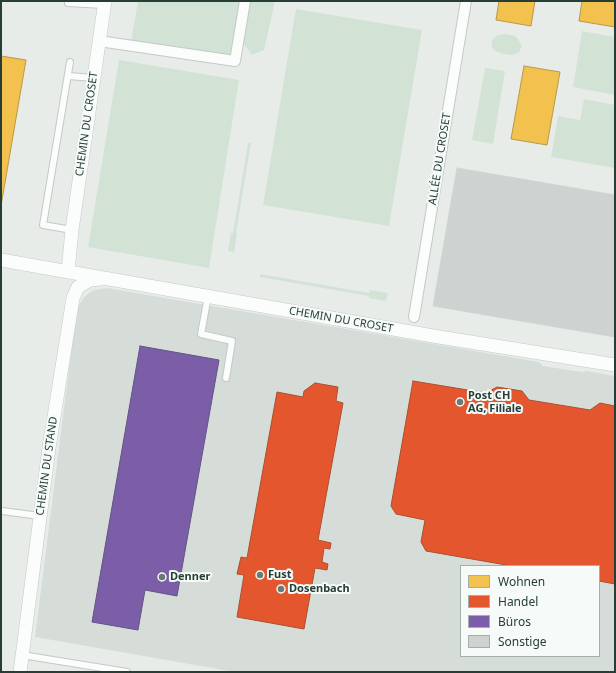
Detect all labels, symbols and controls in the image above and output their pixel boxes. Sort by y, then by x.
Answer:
street label: CHEMIN DU CROSET [73,71,101,177]
street label: ALLÉE DU CROSET [426,112,454,206]
street label: CHEMIN DU CROSET [288,304,394,336]
place label: Post CH AG, Filiale [468,389,522,415]
marker: Post CH AG, Filiale [455,397,465,407]
street label: CHEMIN DU STAND [34,416,60,516]
legend [460,565,600,657]
place label: Fust [268,568,291,582]
place label: Denner [170,570,210,584]
marker: Fust [255,570,265,580]
marker: Denner [157,572,167,582]
text: Wohnen [498,573,545,590]
place label: Dosenbach [289,582,350,596]
marker: Dosenbach [276,584,286,594]
text: Handel [498,593,538,610]
text: Büros [498,613,531,630]
text: Sonstige [498,633,547,650]

